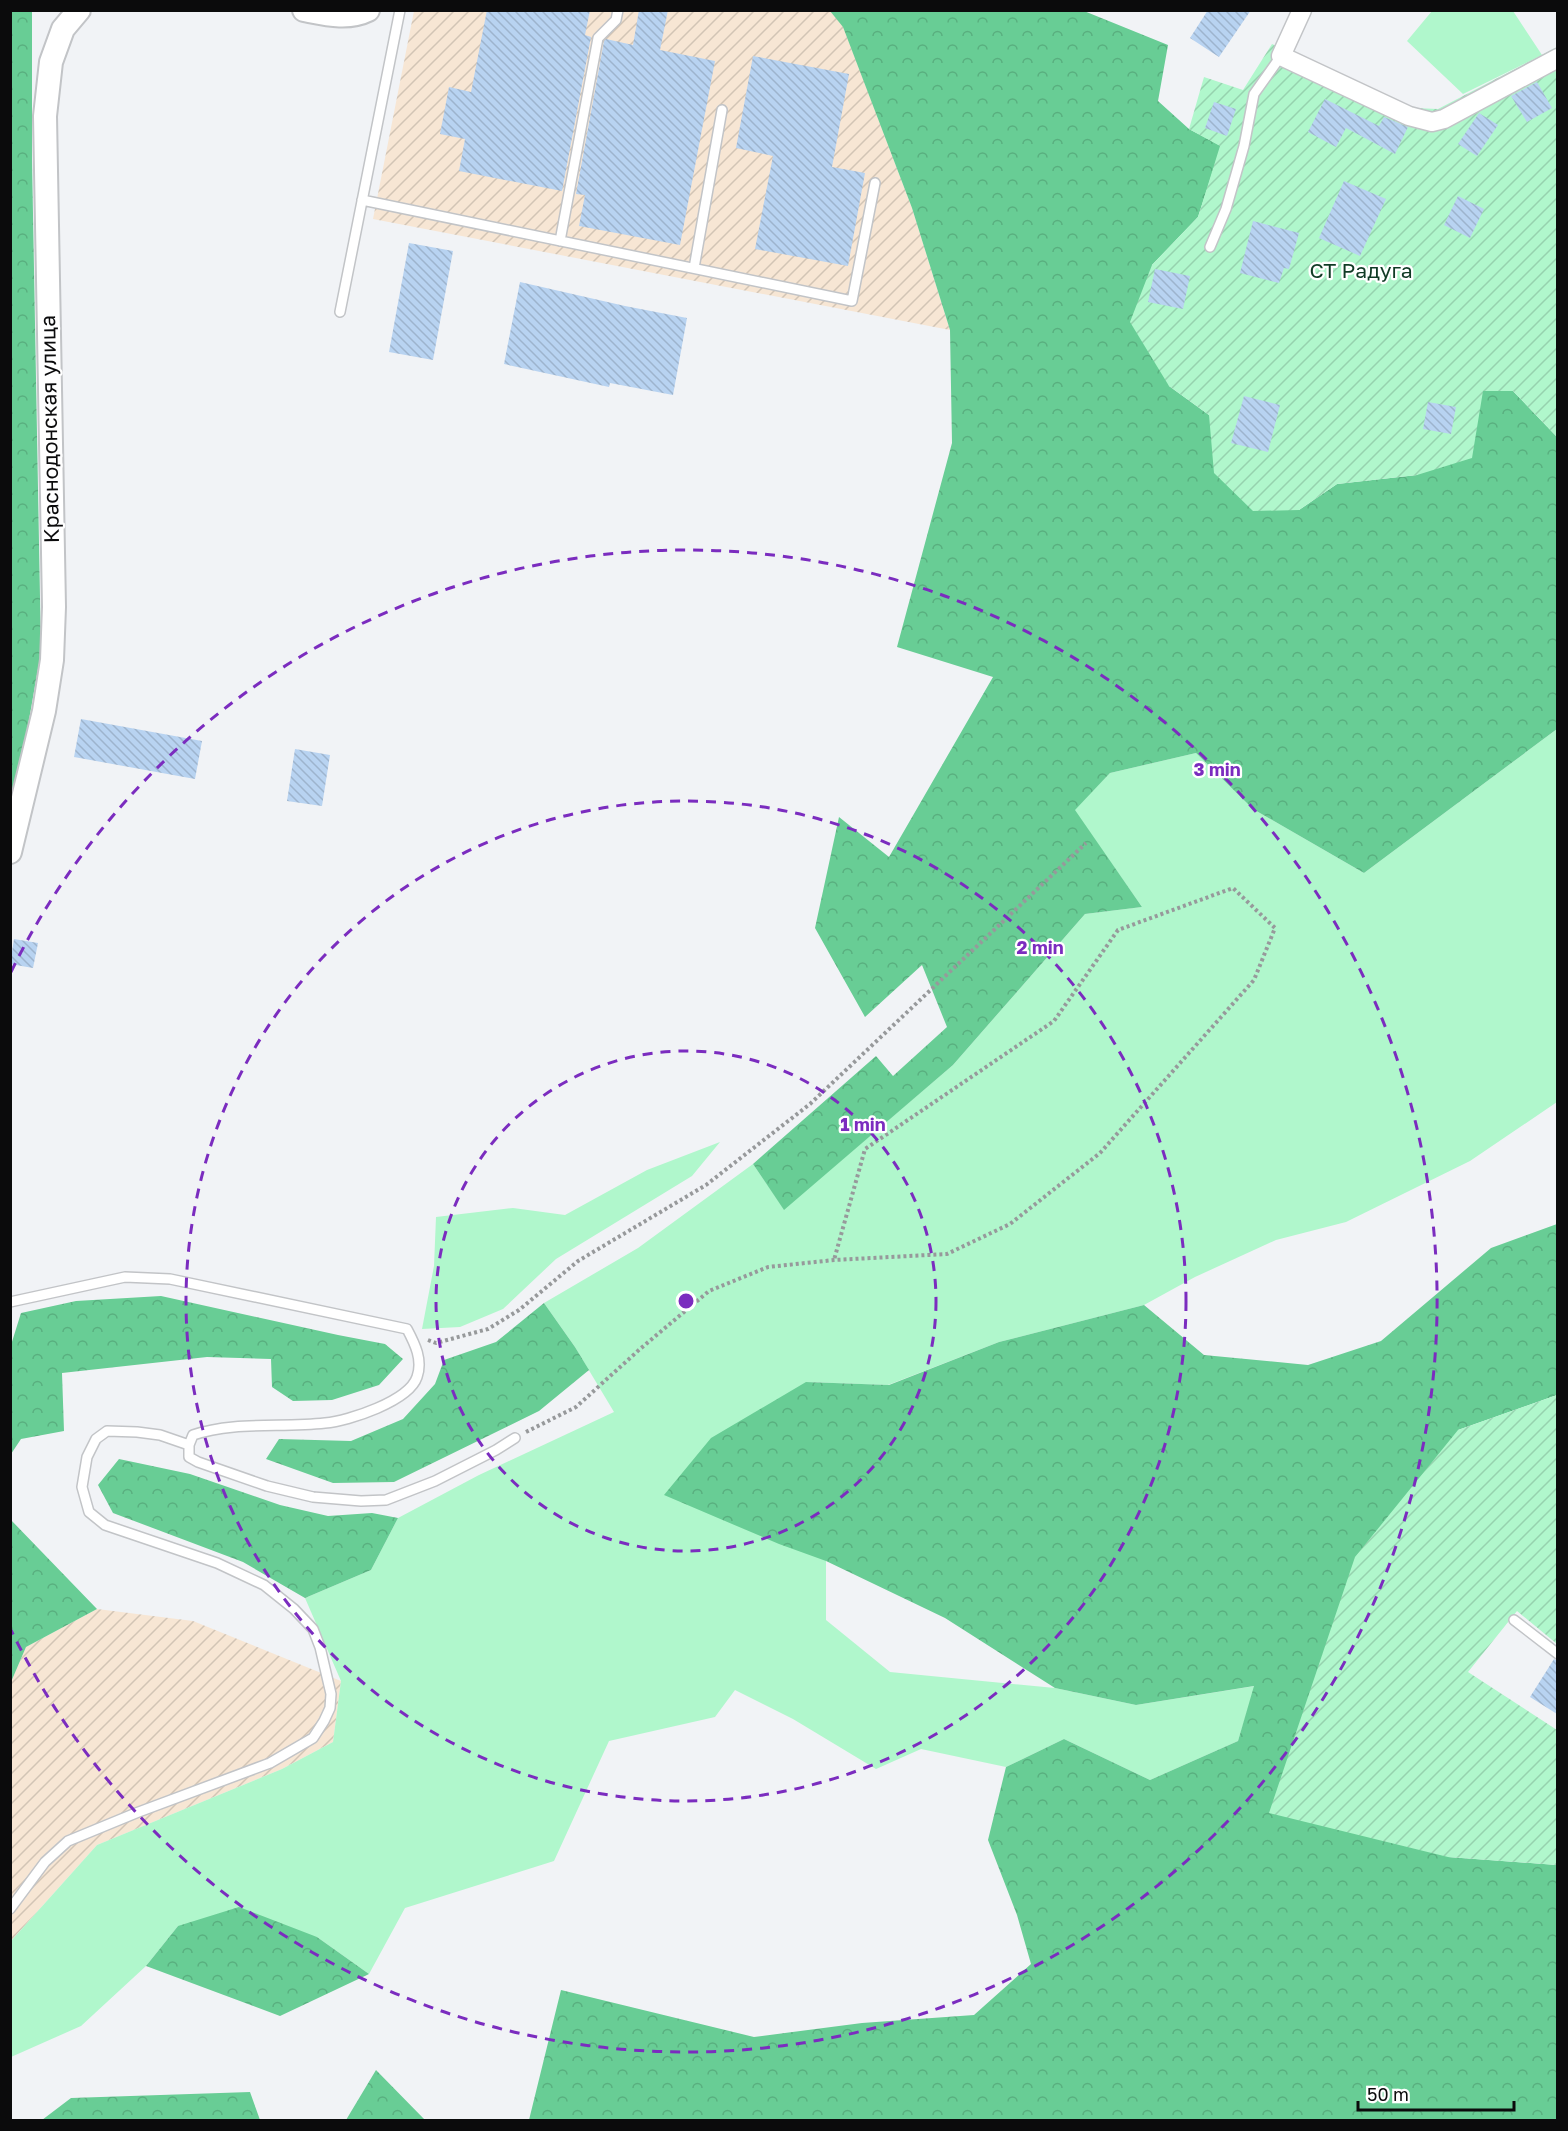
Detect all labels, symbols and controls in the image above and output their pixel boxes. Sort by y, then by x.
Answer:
park label: СТ Радуга [1309,257,1413,283]
street label: Краснодонская улица [34,315,64,543]
text: 3 min [1193,758,1241,780]
text: 2 min [1016,936,1064,958]
text: 1 min [840,1113,886,1135]
centre of rings [676,1291,696,1311]
scale bar [1358,2074,1514,2112]
text: 50 m [1367,2083,1409,2105]

